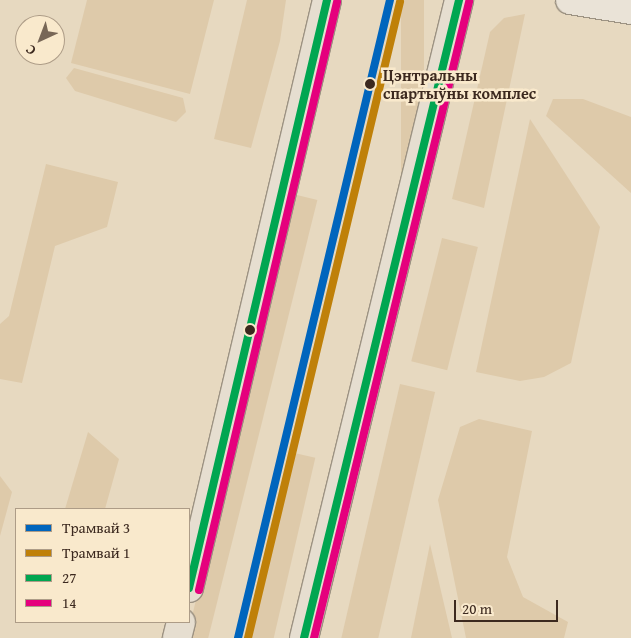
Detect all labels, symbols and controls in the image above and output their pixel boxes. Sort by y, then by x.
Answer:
north arrow [15,15,65,65]
text: С [21,40,40,60]
place label: Цэнтральны спартыўны комплес [383,65,536,103]
marker: Цэнтральны спартыўны комплес [361,75,379,93]
unlabelled marker [245,325,255,335]
legend [15,508,190,623]
text: Трамвай 3 [62,517,130,538]
text: Трамвай 1 [62,542,130,563]
text: 27 [62,567,76,588]
scale bar [456,590,560,622]
text: 14 [62,592,76,613]
text: 20 m [462,598,492,619]

